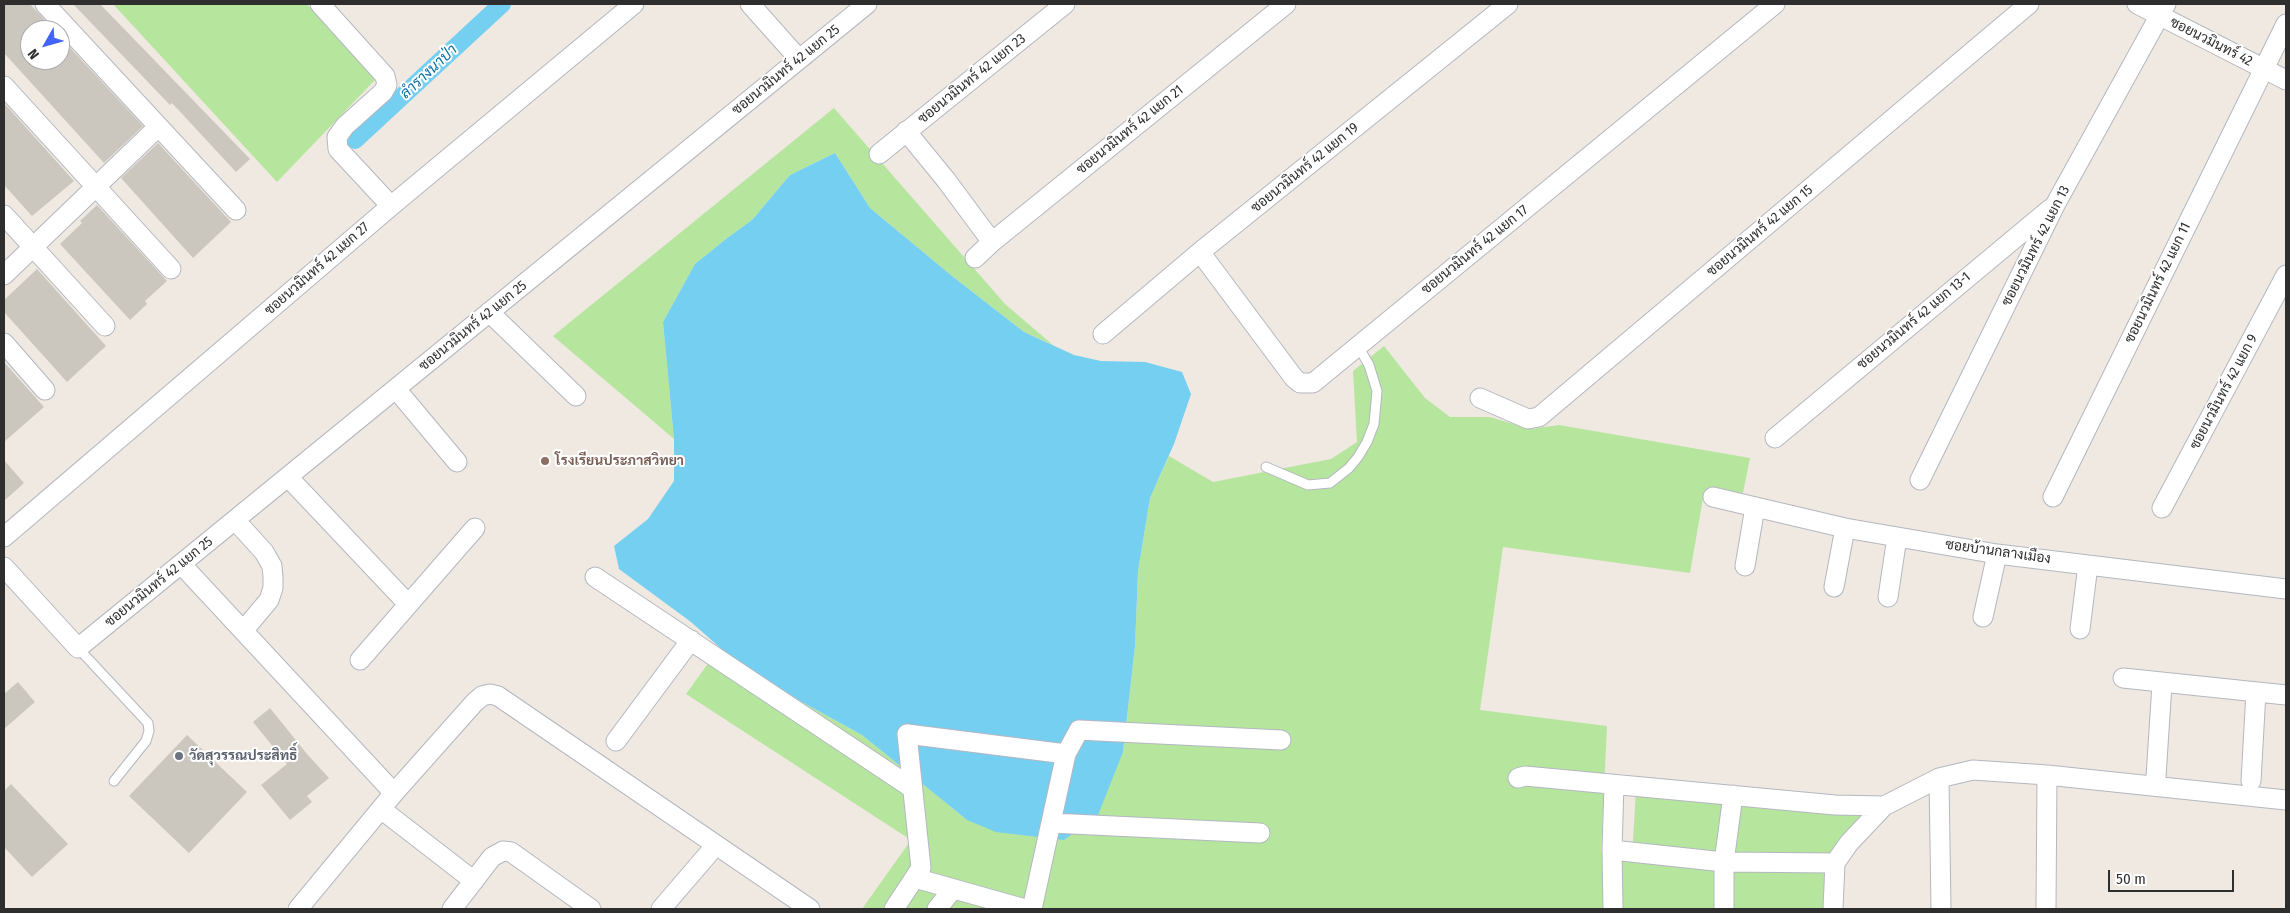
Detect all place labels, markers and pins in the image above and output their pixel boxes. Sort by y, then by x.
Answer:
place label: โรงเรียนประภาสวิทยา [555,453,684,469]
marker: โรงเรียนประภาสวิทยา [539,455,551,467]
place label: วัดสุวรรณประสิทธิ์ [189,748,297,764]
marker: วัดสุวรรณประสิทธิ์ [173,750,185,762]

